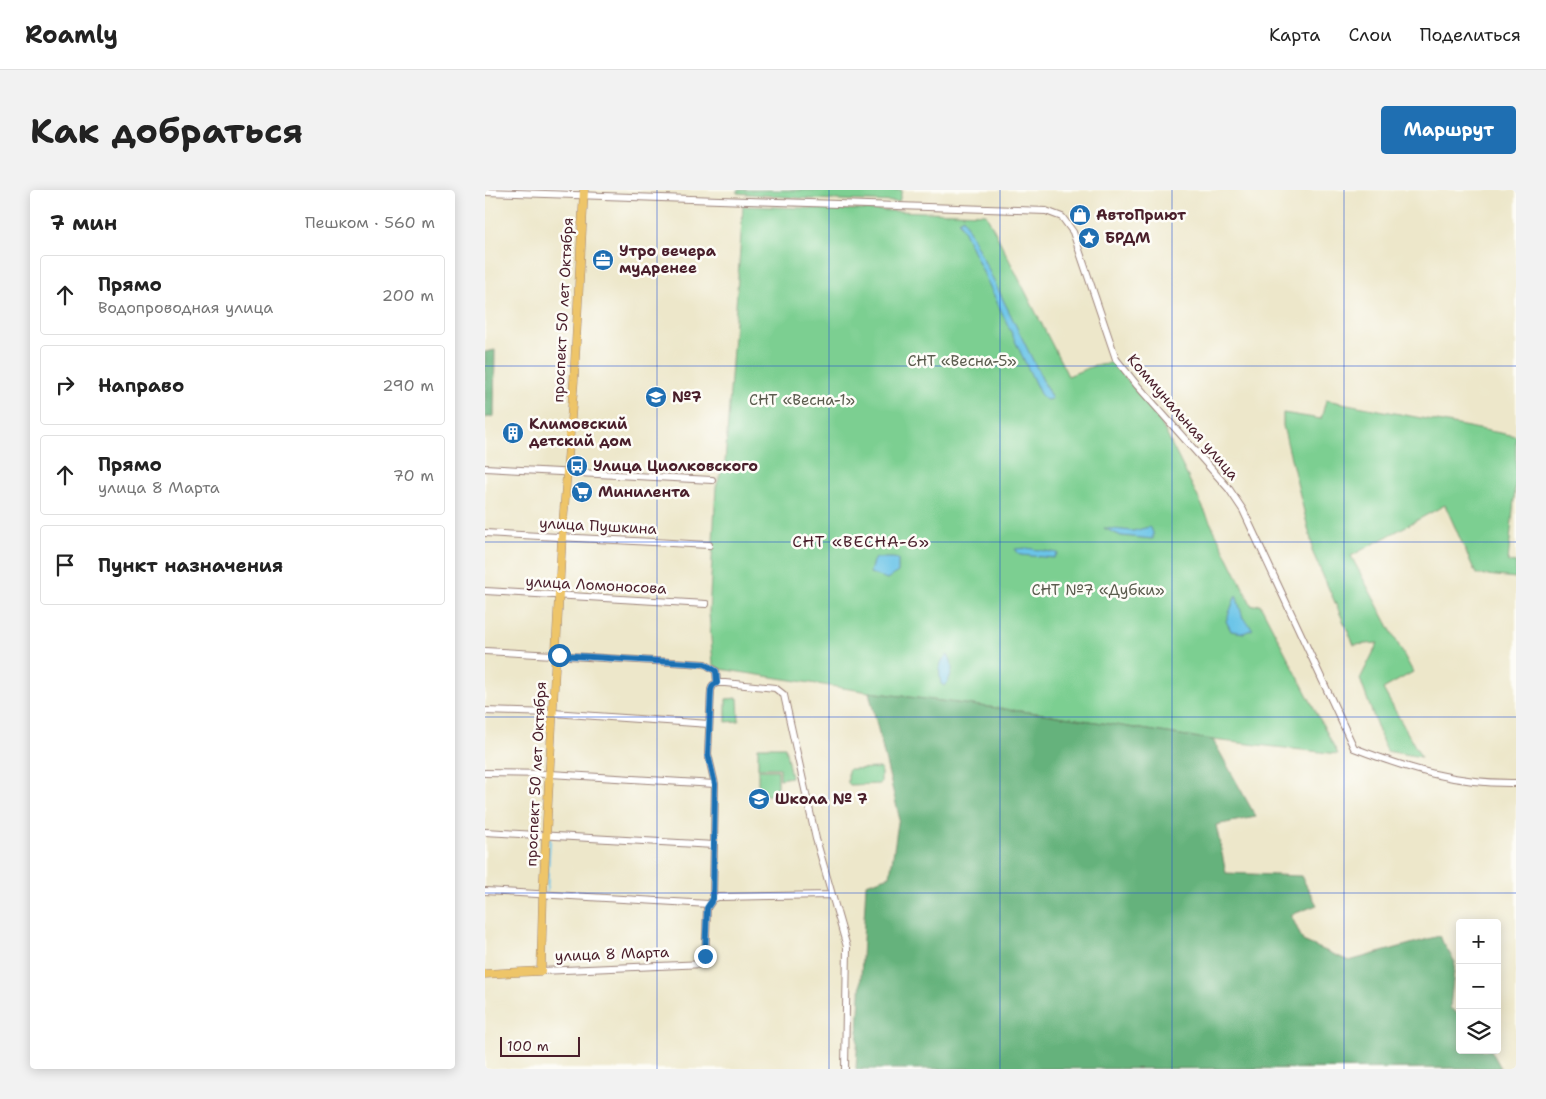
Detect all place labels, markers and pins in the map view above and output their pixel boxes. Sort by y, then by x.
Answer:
shop icon: АвтоПриют [1068,203,1092,227]
place label: АвтоПриют [1096,205,1186,225]
place icon: БРДМ [1077,226,1101,250]
place label: БРДМ [1105,228,1151,248]
place label: Утро вечера мудренее [619,241,717,278]
office icon: Утро вечера мудренее [591,248,615,272]
school or university icon: №7 [644,385,668,409]
place label: №7 [672,387,702,407]
place label: Климовский детский дом [529,414,632,451]
building icon: Климовский детский дом [501,421,525,445]
bus stop icon: Улица Циолковского [565,454,589,478]
place label: Улица Циолковского [593,456,758,476]
supermarket icon: Минилента [570,480,594,504]
place label: Минилента [598,482,690,502]
school or university icon: Школа № 7 [747,787,771,811]
place label: Школа № 7 [775,789,868,809]

